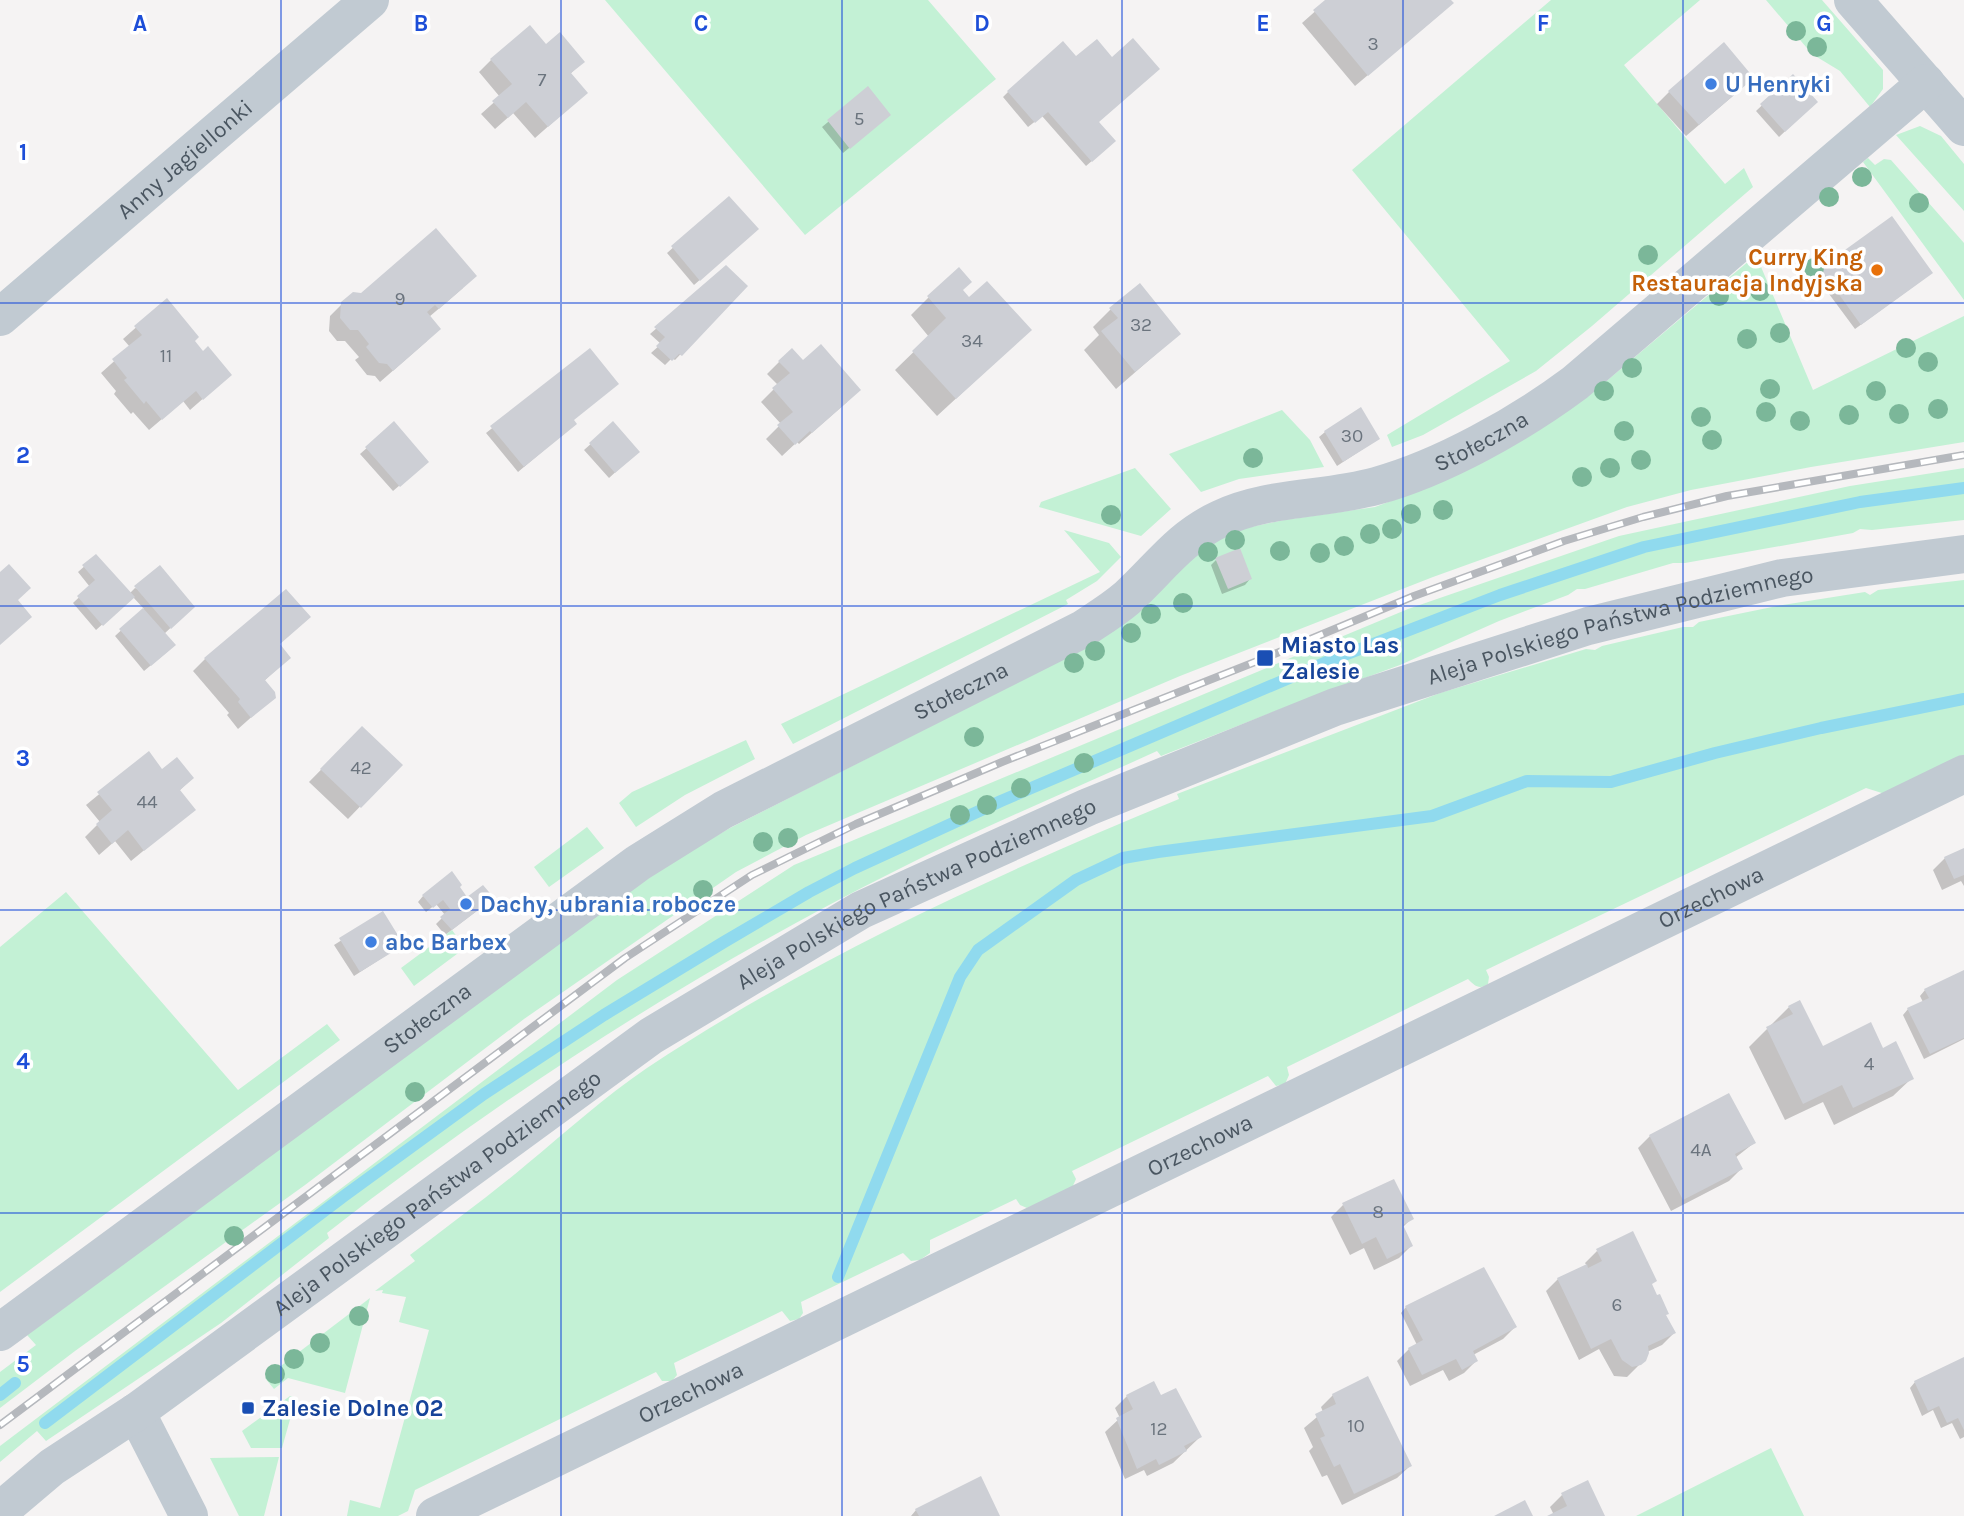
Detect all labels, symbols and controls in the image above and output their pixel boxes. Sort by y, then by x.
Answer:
text: A [133,10,147,37]
text: B [414,10,428,37]
text: C [694,10,708,37]
text: D [974,10,990,37]
text: E [1256,10,1270,37]
text: F [1537,10,1549,37]
text: G [1816,10,1832,37]
house number: 3 [1367,33,1379,55]
house number: 7 [538,69,547,91]
place label: U Henryki [1725,71,1831,98]
marker: U Henryki [1703,76,1719,92]
street label: Anny Jagiellonki [112,94,258,225]
house number: 5 [854,108,864,130]
text: 1 [19,139,27,166]
place label: Curry King Restauracja Indyjska [1631,244,1863,297]
marker: Curry King Restauracja Indyjska [1869,262,1885,278]
house number: 9 [394,288,406,310]
house number: 32 [1130,314,1152,336]
house number: 34 [961,330,983,352]
house number: 11 [160,345,172,367]
street label: Stołeczna [1430,405,1533,477]
house number: 30 [1341,425,1363,447]
text: 2 [16,442,30,469]
street label: Aleja Polskiego Państwa Podziemnego [1424,561,1815,691]
place label: Miasto Las Zalesie [1281,632,1399,685]
marker: Miasto Las Zalesie [1255,648,1275,668]
street label: Stołeczna [909,656,1013,726]
text: 3 [16,745,30,772]
house number: 42 [350,757,372,779]
house number: 44 [136,791,158,813]
street label: Aleja Polskiego Państwa Podziemnego [732,792,1100,996]
street label: Orzechowa [1654,860,1768,934]
place label: Dachy, ubrania robocze [480,891,736,918]
marker: Dachy, ubrania robocze [458,896,474,912]
place label: abc Barbex [385,929,507,956]
marker: abc Barbex [363,934,379,950]
street label: Stołeczna [378,977,477,1060]
text: 4 [16,1048,30,1075]
house number: 4 [1864,1053,1875,1075]
street label: Aleja Polskiego Państwa Podziemnego [268,1064,606,1321]
street label: Orzechowa [1143,1108,1257,1182]
house number: 4A [1690,1139,1712,1161]
house number: 8 [1372,1201,1384,1223]
house number: 6 [1612,1294,1622,1316]
text: 5 [16,1351,30,1378]
street label: Orzechowa [634,1356,748,1429]
place label: Zalesie Dolne 02 [262,1395,443,1422]
marker: Zalesie Dolne 02 [240,1400,256,1416]
house number: 10 [1347,1415,1365,1437]
house number: 12 [1150,1418,1168,1440]

